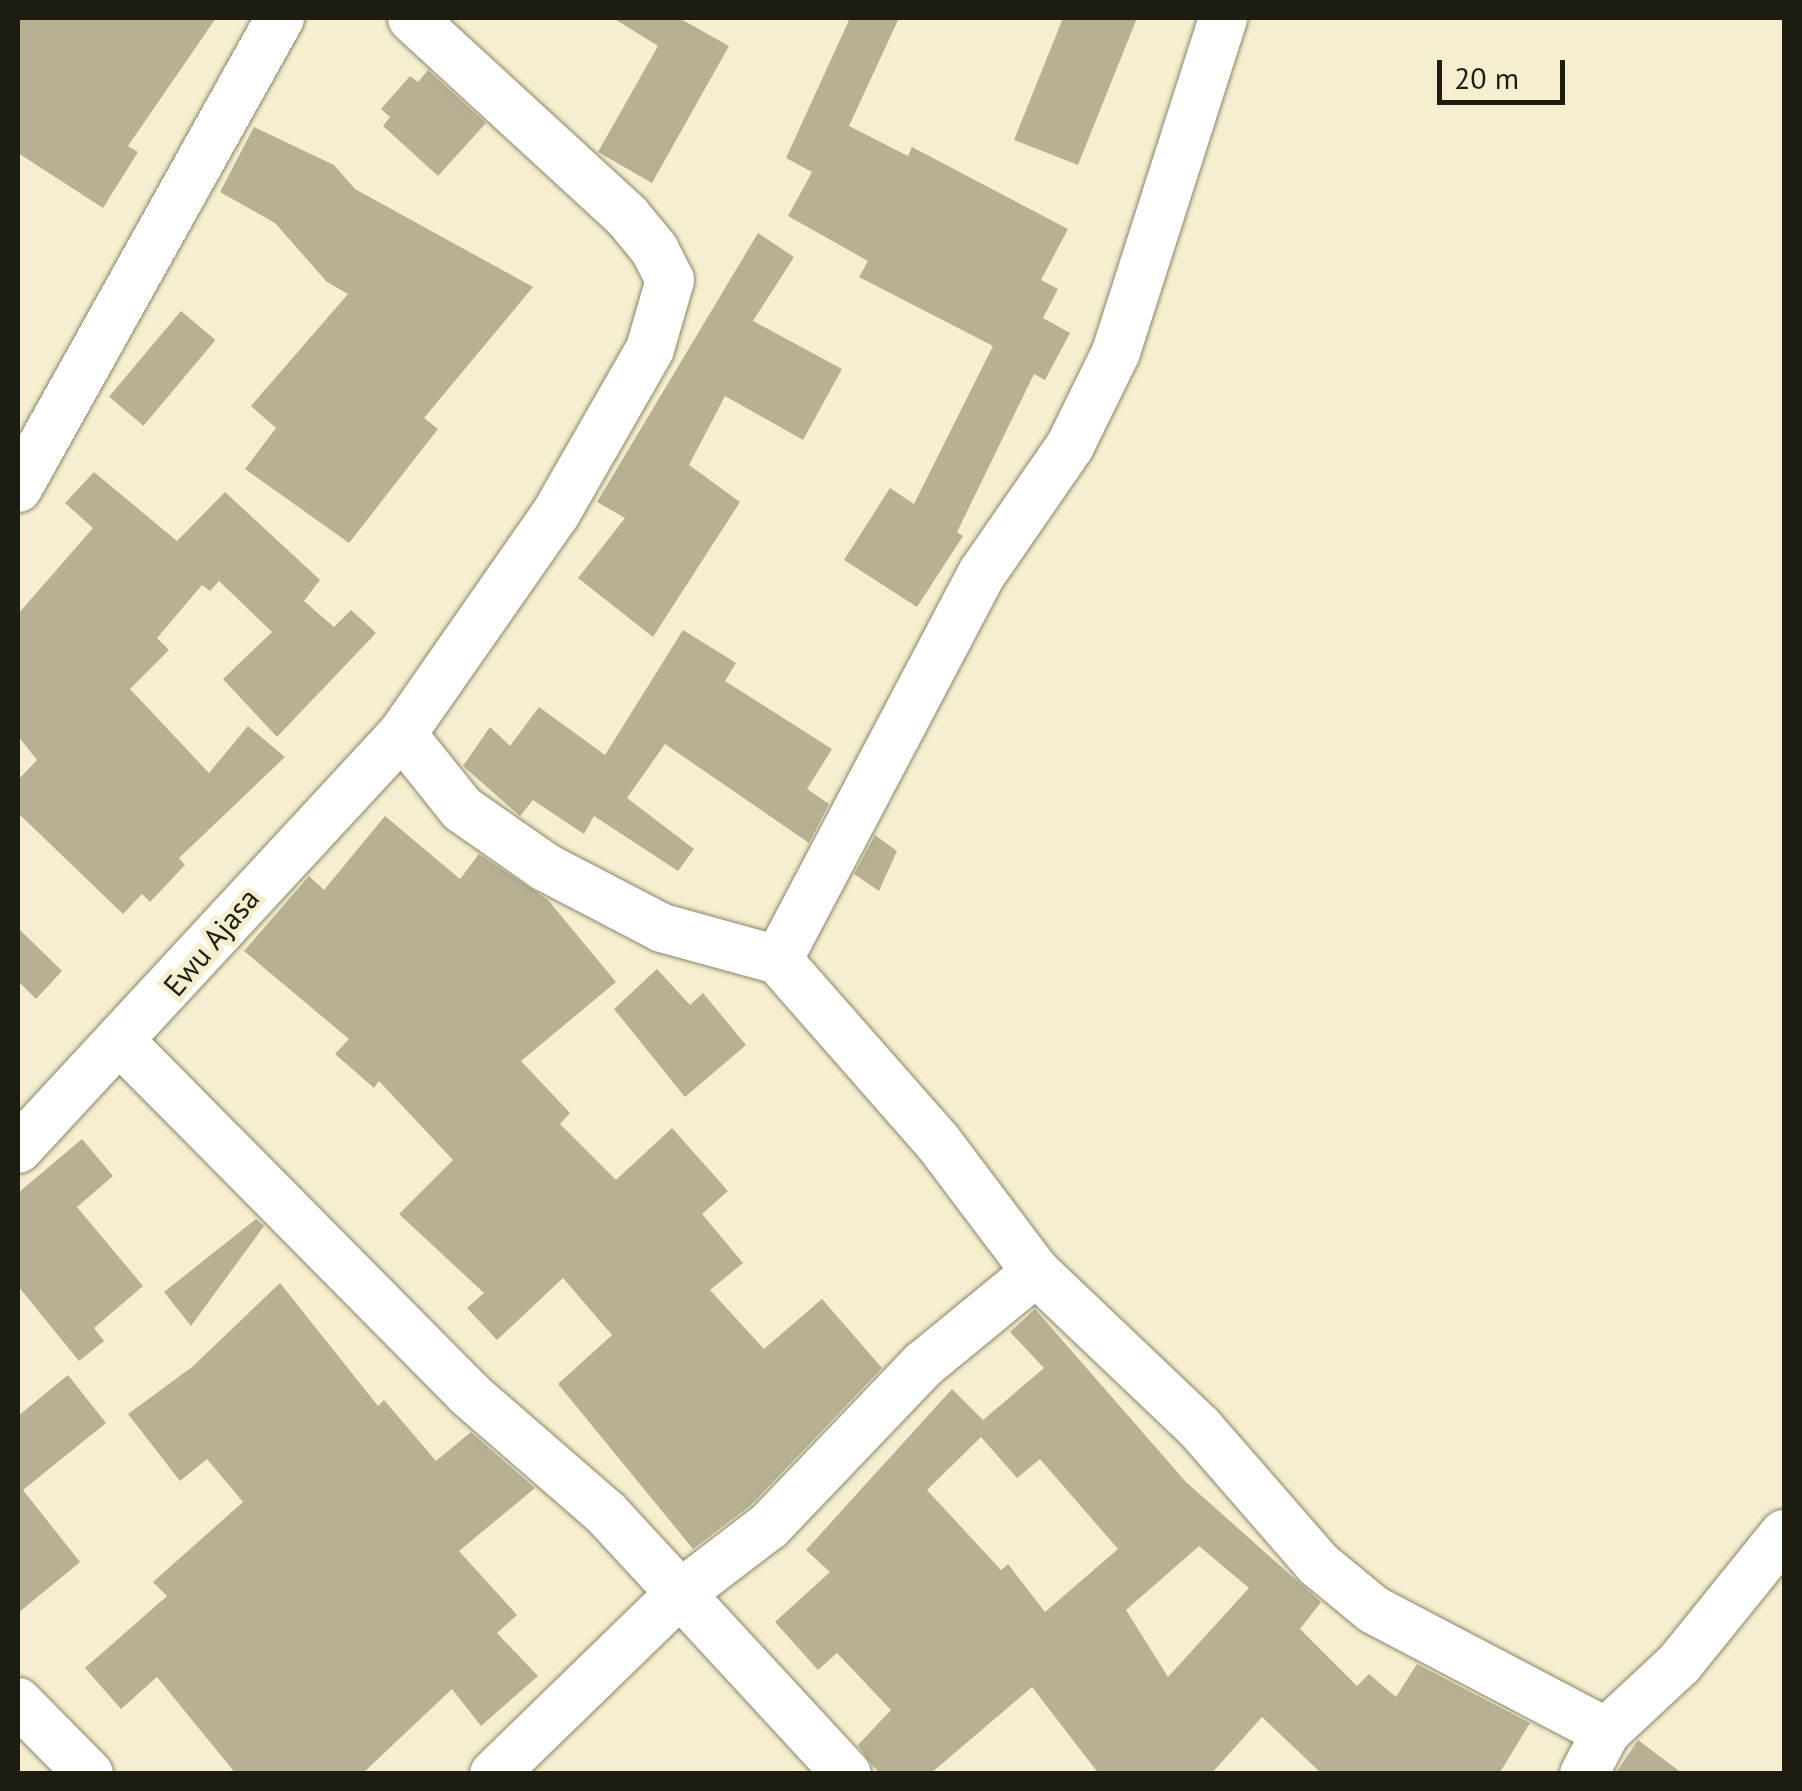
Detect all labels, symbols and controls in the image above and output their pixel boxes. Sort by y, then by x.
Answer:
scale bar [1442,40,1570,102]
text: 20 m [1454,58,1519,97]
street label: Ewu Ajasa [155,881,267,1003]

